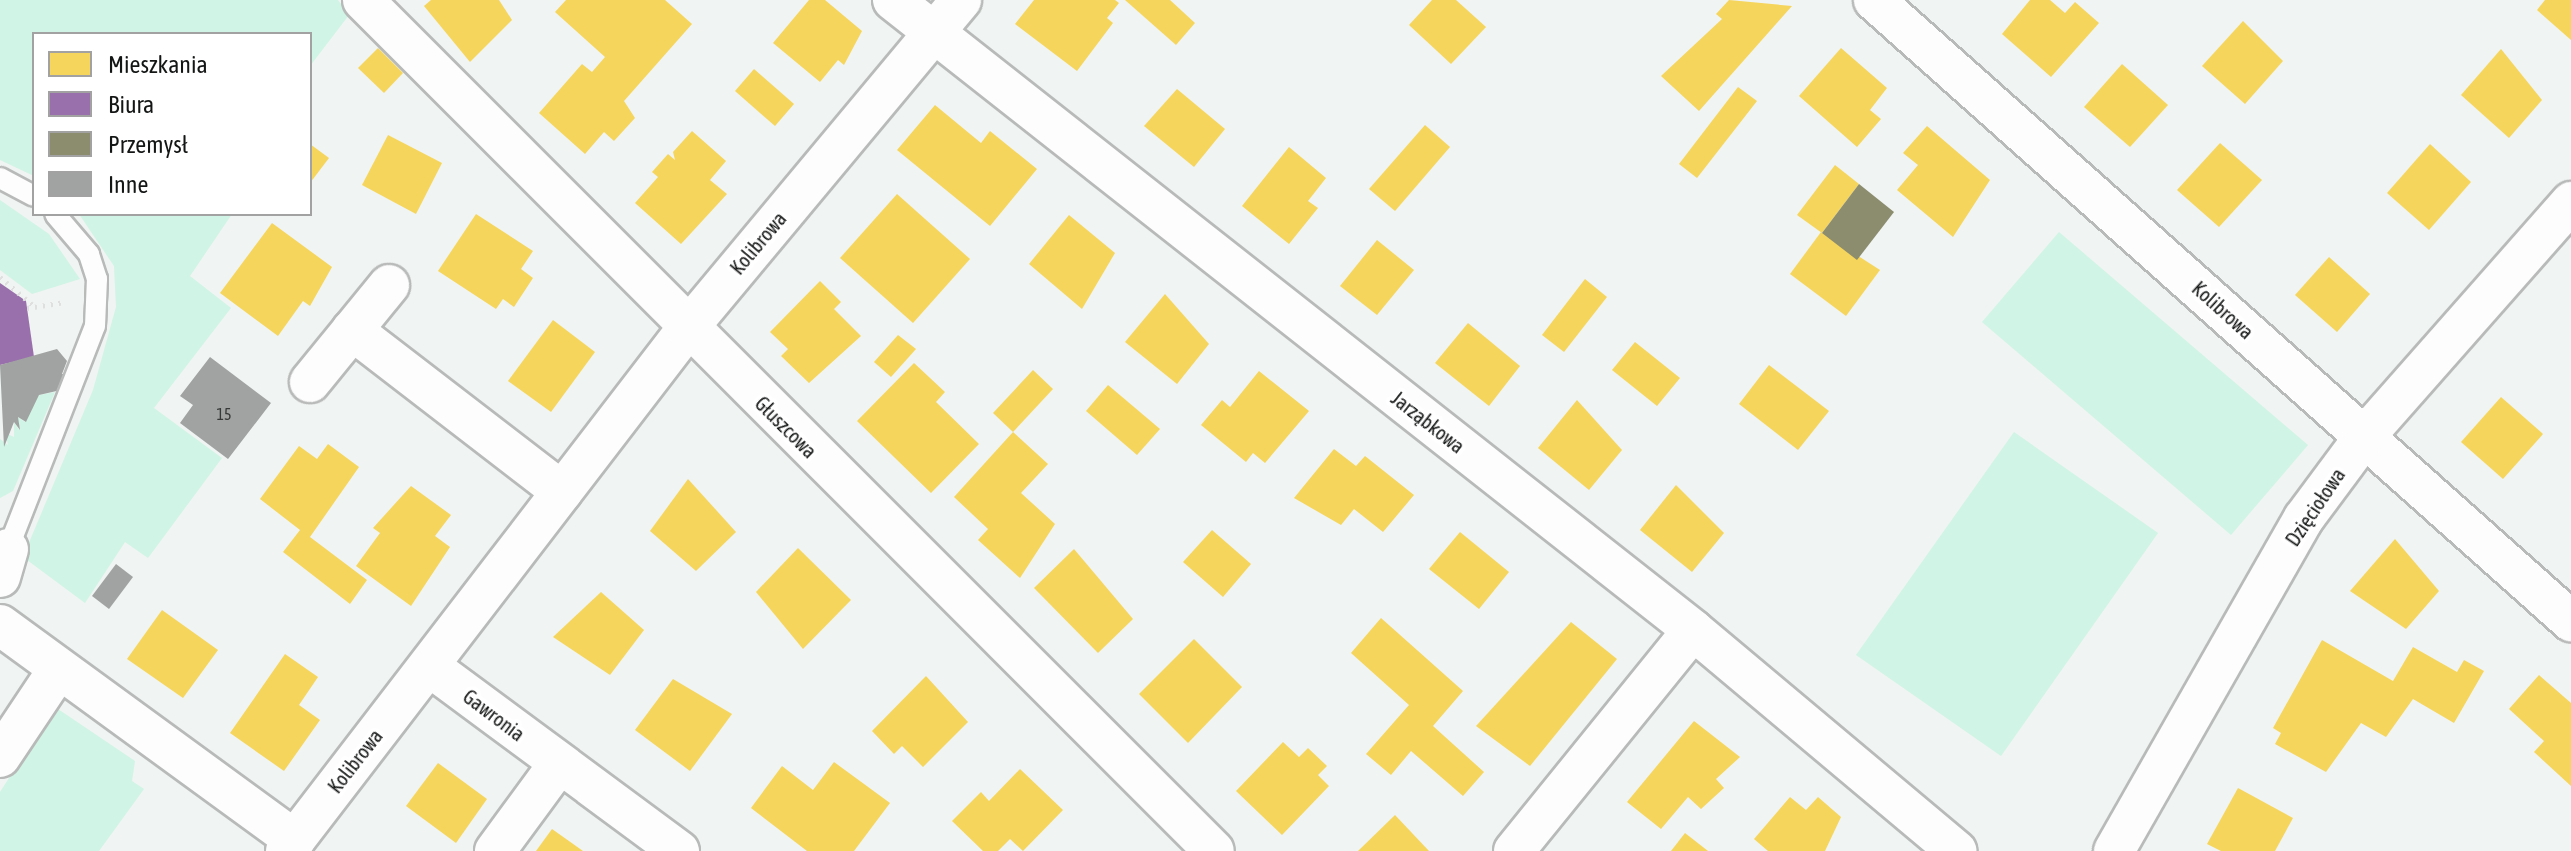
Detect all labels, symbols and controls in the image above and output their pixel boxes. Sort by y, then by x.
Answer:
legend [32,32,312,216]
text: Mieszkania [108,51,208,78]
text: Biura [108,91,154,118]
text: Przemysł [108,131,188,158]
text: Inne [108,171,148,198]
street label: Kolibrowa [725,207,791,279]
street label: Kolibrowa [2187,276,2259,344]
street label: Jarząbkowa [1387,386,1469,458]
street label: Głuszcowa [750,391,822,463]
house number: 15 [216,404,232,424]
street label: Dzięciołowa [2280,464,2350,550]
street label: Gawronia [459,684,529,746]
street label: Kolibrowa [323,724,387,798]

